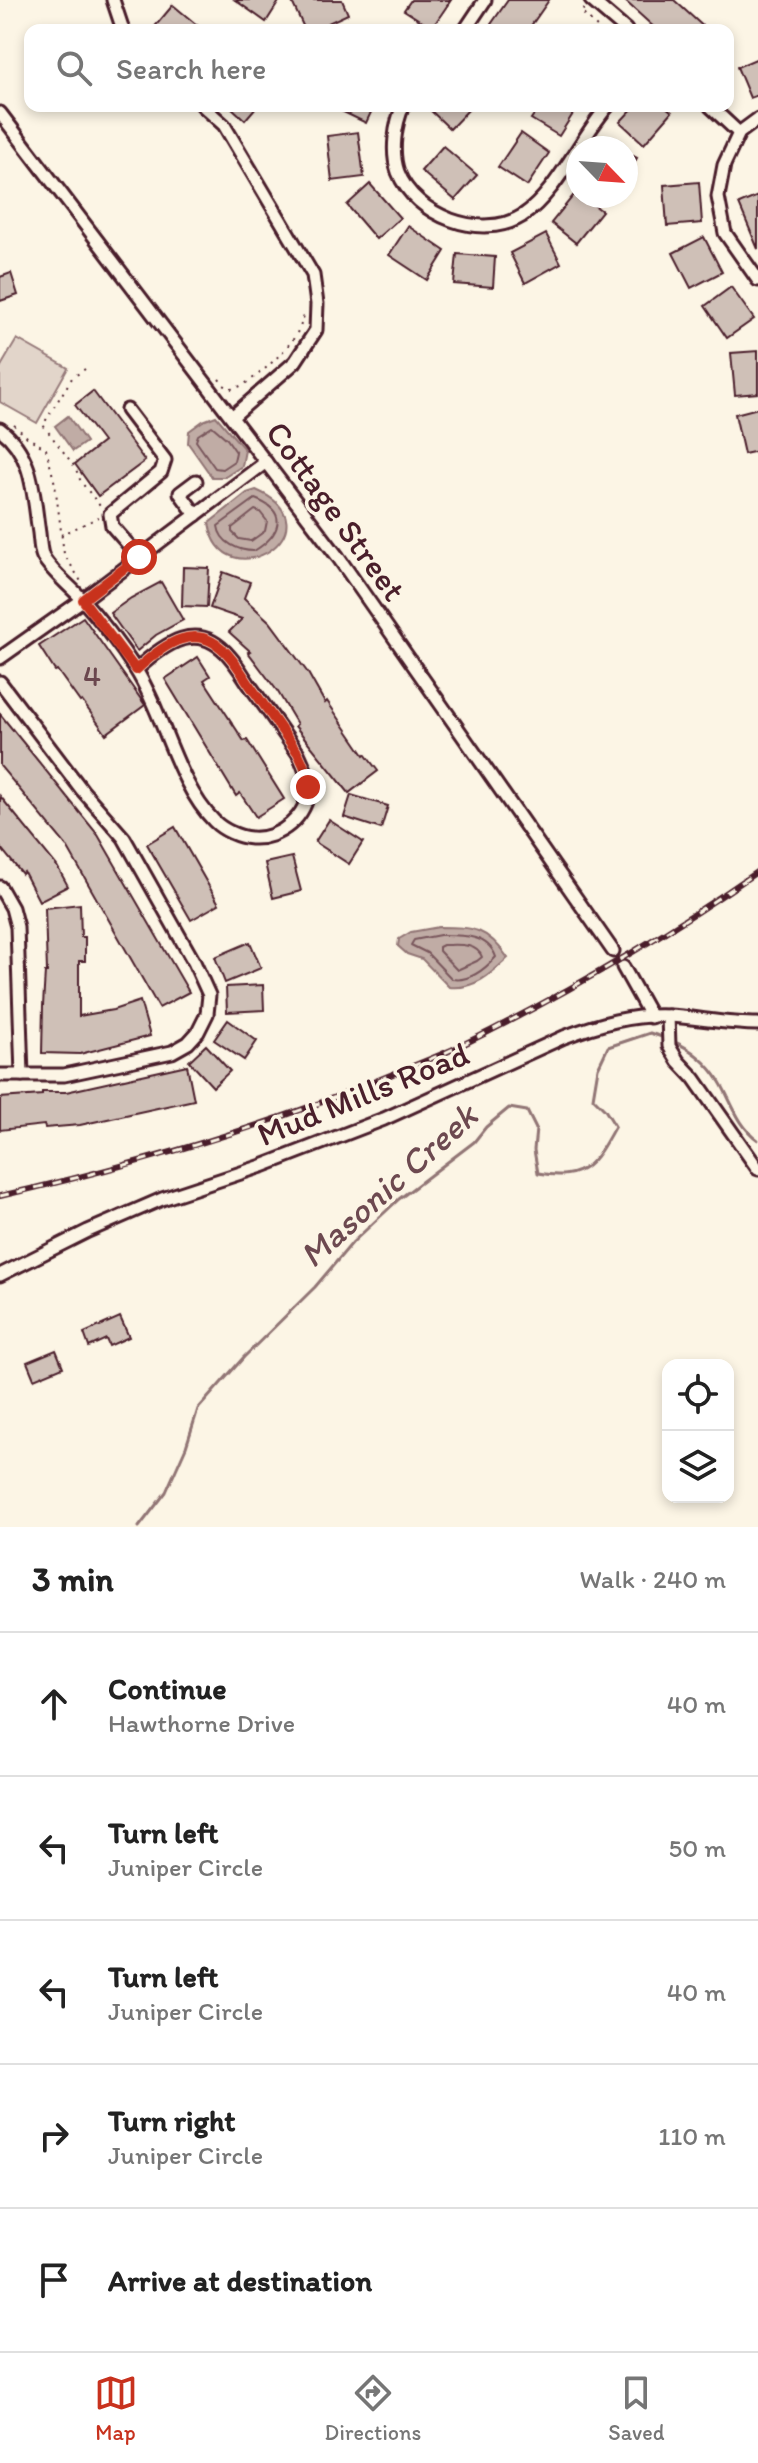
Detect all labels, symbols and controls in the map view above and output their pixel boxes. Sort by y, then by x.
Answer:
search box [24,24,734,112]
icon: search [52,46,96,90]
text: Search here [116,50,266,87]
north arrow [566,136,638,208]
street label: Cottage Street [257,413,415,609]
route start [121,539,157,575]
house number: 4 [83,657,101,694]
route end [290,769,326,805]
street label: Mud Mills Road [251,1033,475,1155]
water label: Masonic Creek [290,1092,488,1276]
map controls [662,1359,734,1503]
button: locate [662,1359,734,1431]
button: layers [662,1431,734,1503]
text: 3 min [32,1559,114,1600]
text: Walk · 240 m [580,1563,726,1595]
text: Continue [108,1670,227,1707]
icon: ahead [32,1682,76,1726]
text: 40 m [667,1688,726,1720]
text: Hawthorne Drive [108,1707,295,1739]
text: Turn left [108,1814,219,1851]
icon: left [32,1826,76,1870]
text: 50 m [669,1832,726,1864]
text: Juniper Circle [108,1851,263,1883]
text: Turn left [108,1958,219,1995]
icon: left [32,1970,76,2014]
text: 40 m [667,1976,726,2008]
text: Juniper Circle [108,1995,263,2027]
text: Turn right [108,2102,236,2139]
icon: right [32,2114,76,2158]
text: 110 m [658,2120,726,2152]
text: Juniper Circle [108,2139,263,2171]
icon: arrive [32,2258,76,2302]
text: Arrive at destination [108,2262,372,2299]
tab: Map [94,2371,138,2446]
tab: Directions [325,2371,421,2446]
tab: Saved [608,2371,664,2446]

